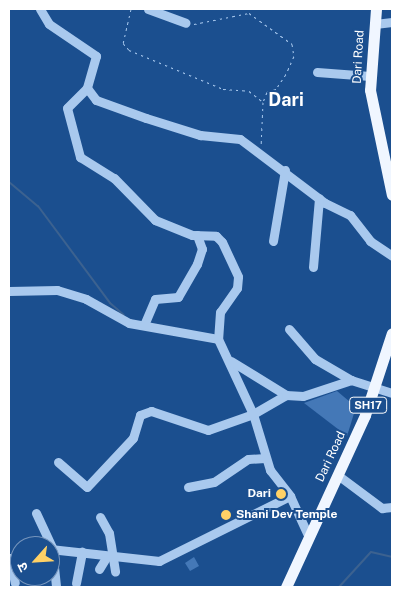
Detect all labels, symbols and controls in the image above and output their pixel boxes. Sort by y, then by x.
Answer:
street label: Dari Road [350,30,368,84]
district label: Dari [268,89,304,111]
road number: SH17 [348,396,388,414]
street label: Dari Road [313,430,349,484]
place label: Dari [247,487,271,501]
marker: Dari [275,488,287,500]
place label: Shani Dev Temple [236,508,337,522]
marker: Shani Dev Temple [220,509,232,521]
north arrow [10,536,60,586]
text: उ [13,560,31,574]

